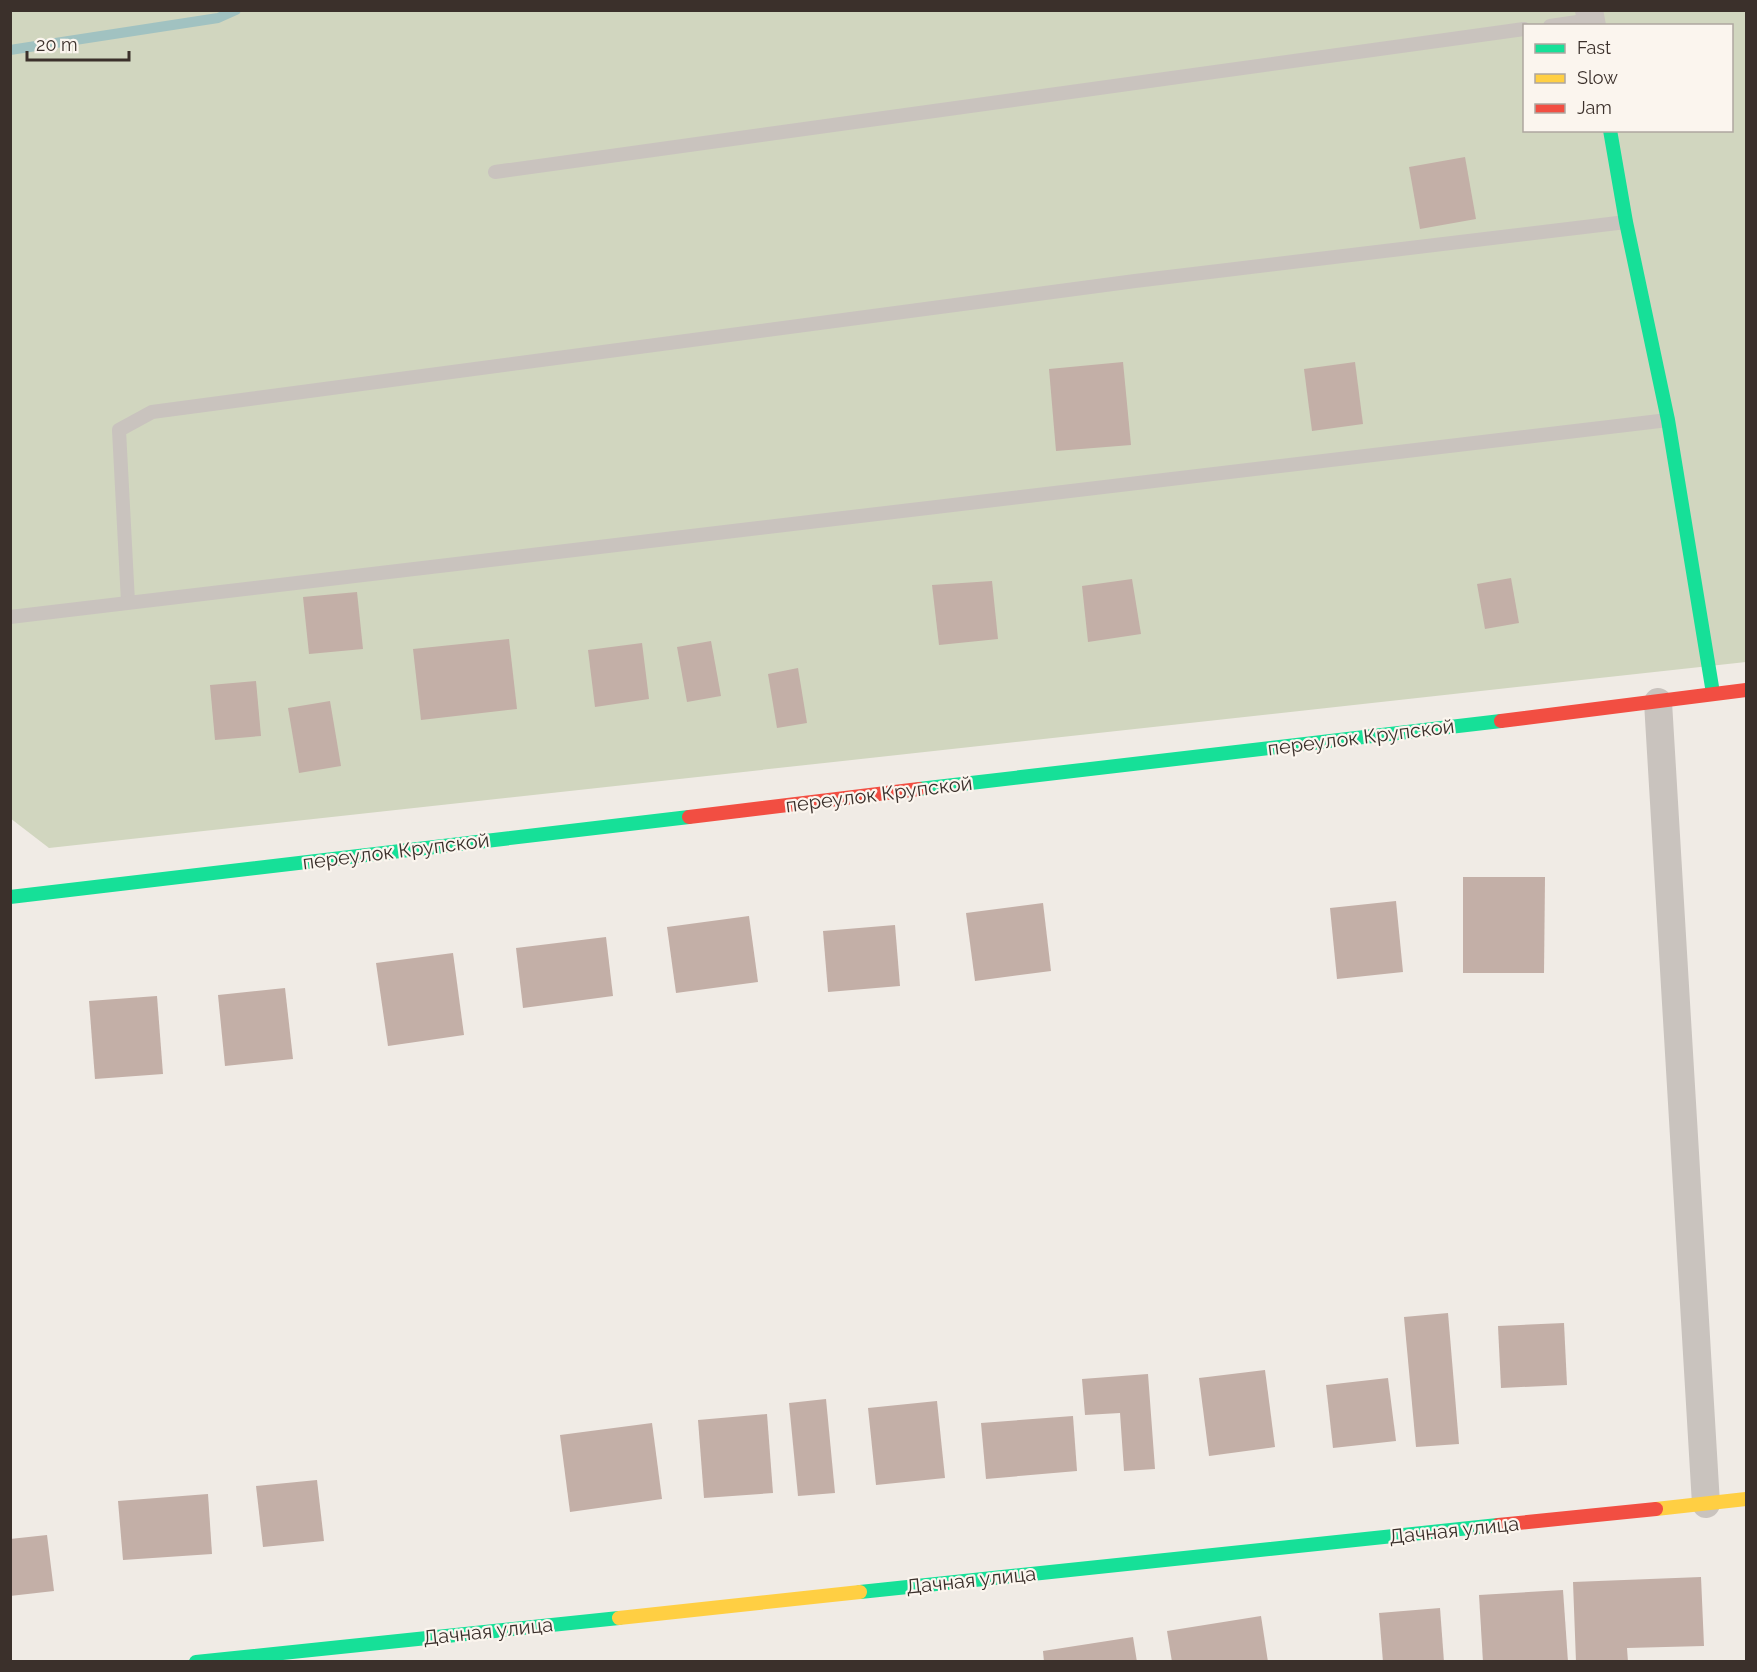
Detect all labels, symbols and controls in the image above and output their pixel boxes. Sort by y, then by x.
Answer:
scale bar [27,24,129,62]
legend [1523,24,1733,132]
text: 20 m [36,34,78,55]
text: Fast [1577,37,1611,58]
text: Slow [1577,67,1618,88]
text: Jam [1577,97,1612,118]
street label: переулок Крупской [1266,714,1456,760]
street label: переулок Крупской [784,771,974,817]
street label: переулок Крупской [301,828,491,874]
street label: Дачная улица [1388,1511,1520,1549]
street label: Дачная улица [905,1561,1037,1599]
street label: Дачная улица [422,1612,554,1650]

